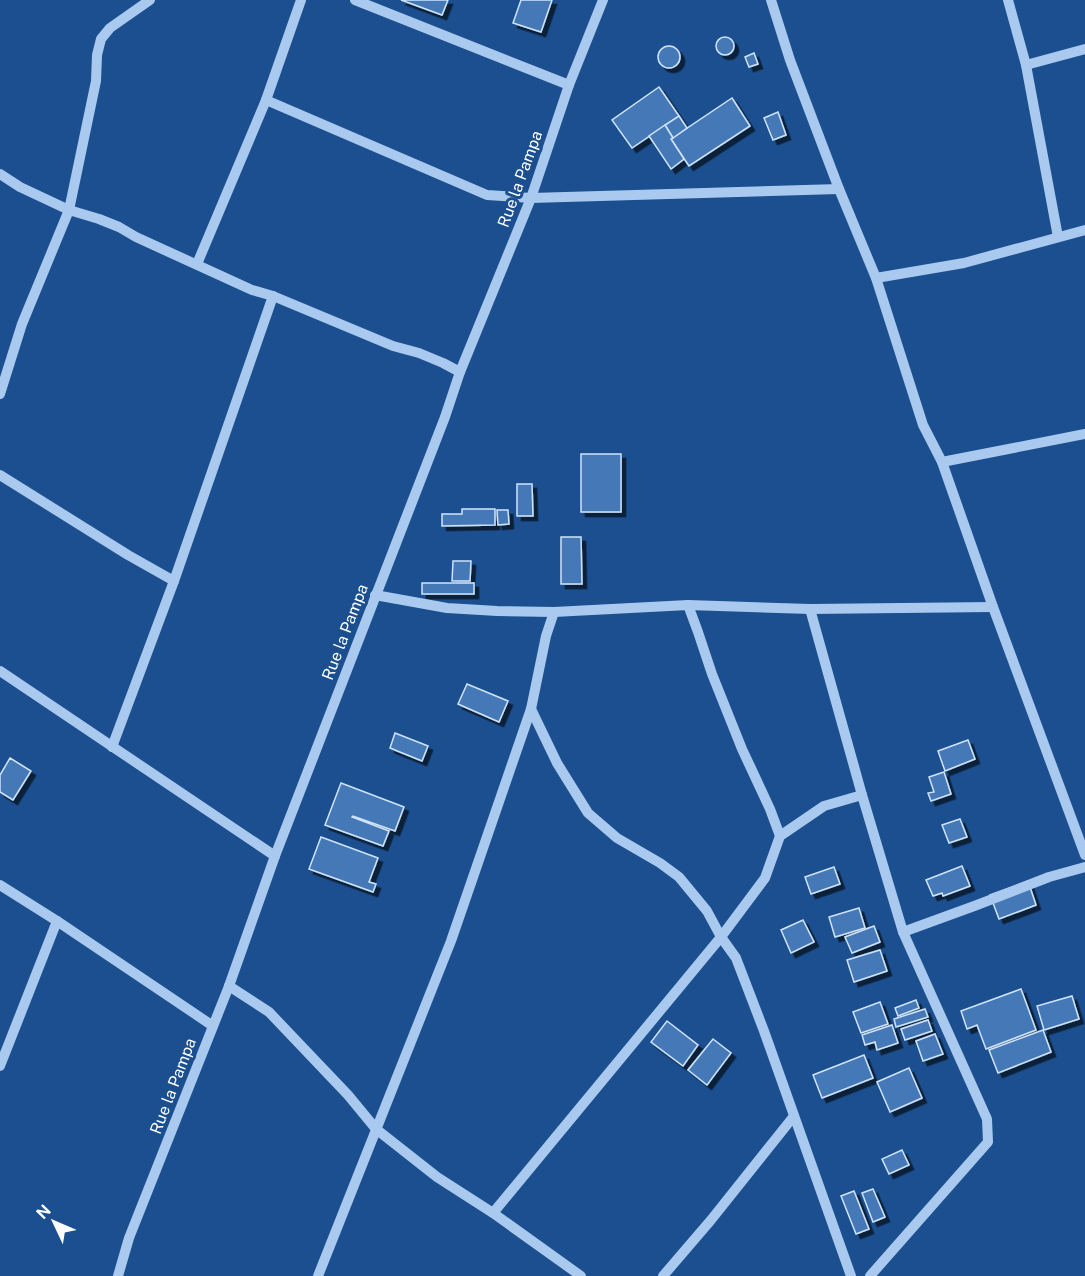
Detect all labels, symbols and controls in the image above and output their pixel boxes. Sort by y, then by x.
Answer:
street label: Rue la Pampa [494,128,546,230]
street label: Rue la Pampa [318,581,372,683]
street label: Rue la Pampa [146,1035,200,1137]
north arrow [24,1192,84,1252]
text: N [32,1201,55,1223]

